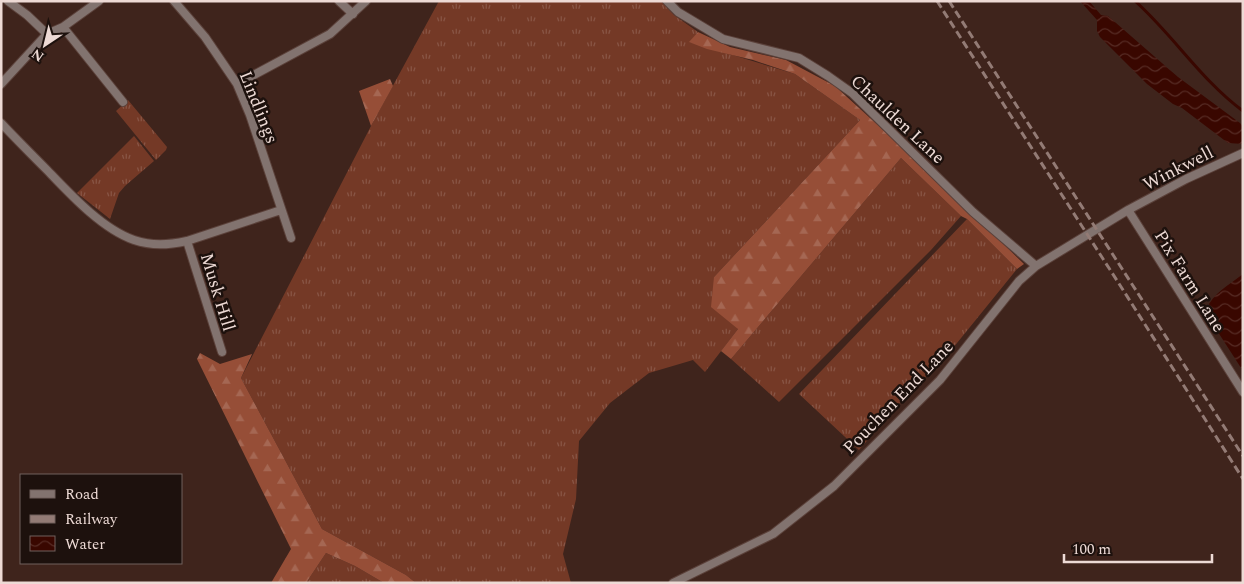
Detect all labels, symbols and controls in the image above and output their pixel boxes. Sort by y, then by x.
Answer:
north arrow [20,20,70,70]
text: N [27,43,49,67]
street label: Lindlings [232,67,285,148]
street label: Chaulden Lane [844,68,951,170]
street label: Winkwell [1138,139,1218,198]
street label: Pix Farm Lane [1147,225,1232,338]
street label: Musk Hill [193,250,242,335]
street label: Pouchen End Lane [837,334,960,461]
legend [20,474,182,564]
text: Road [65,483,99,506]
text: Railway [65,508,118,531]
scale bar [1064,532,1212,564]
text: Water [65,533,105,556]
text: 100 m [1072,538,1111,561]

